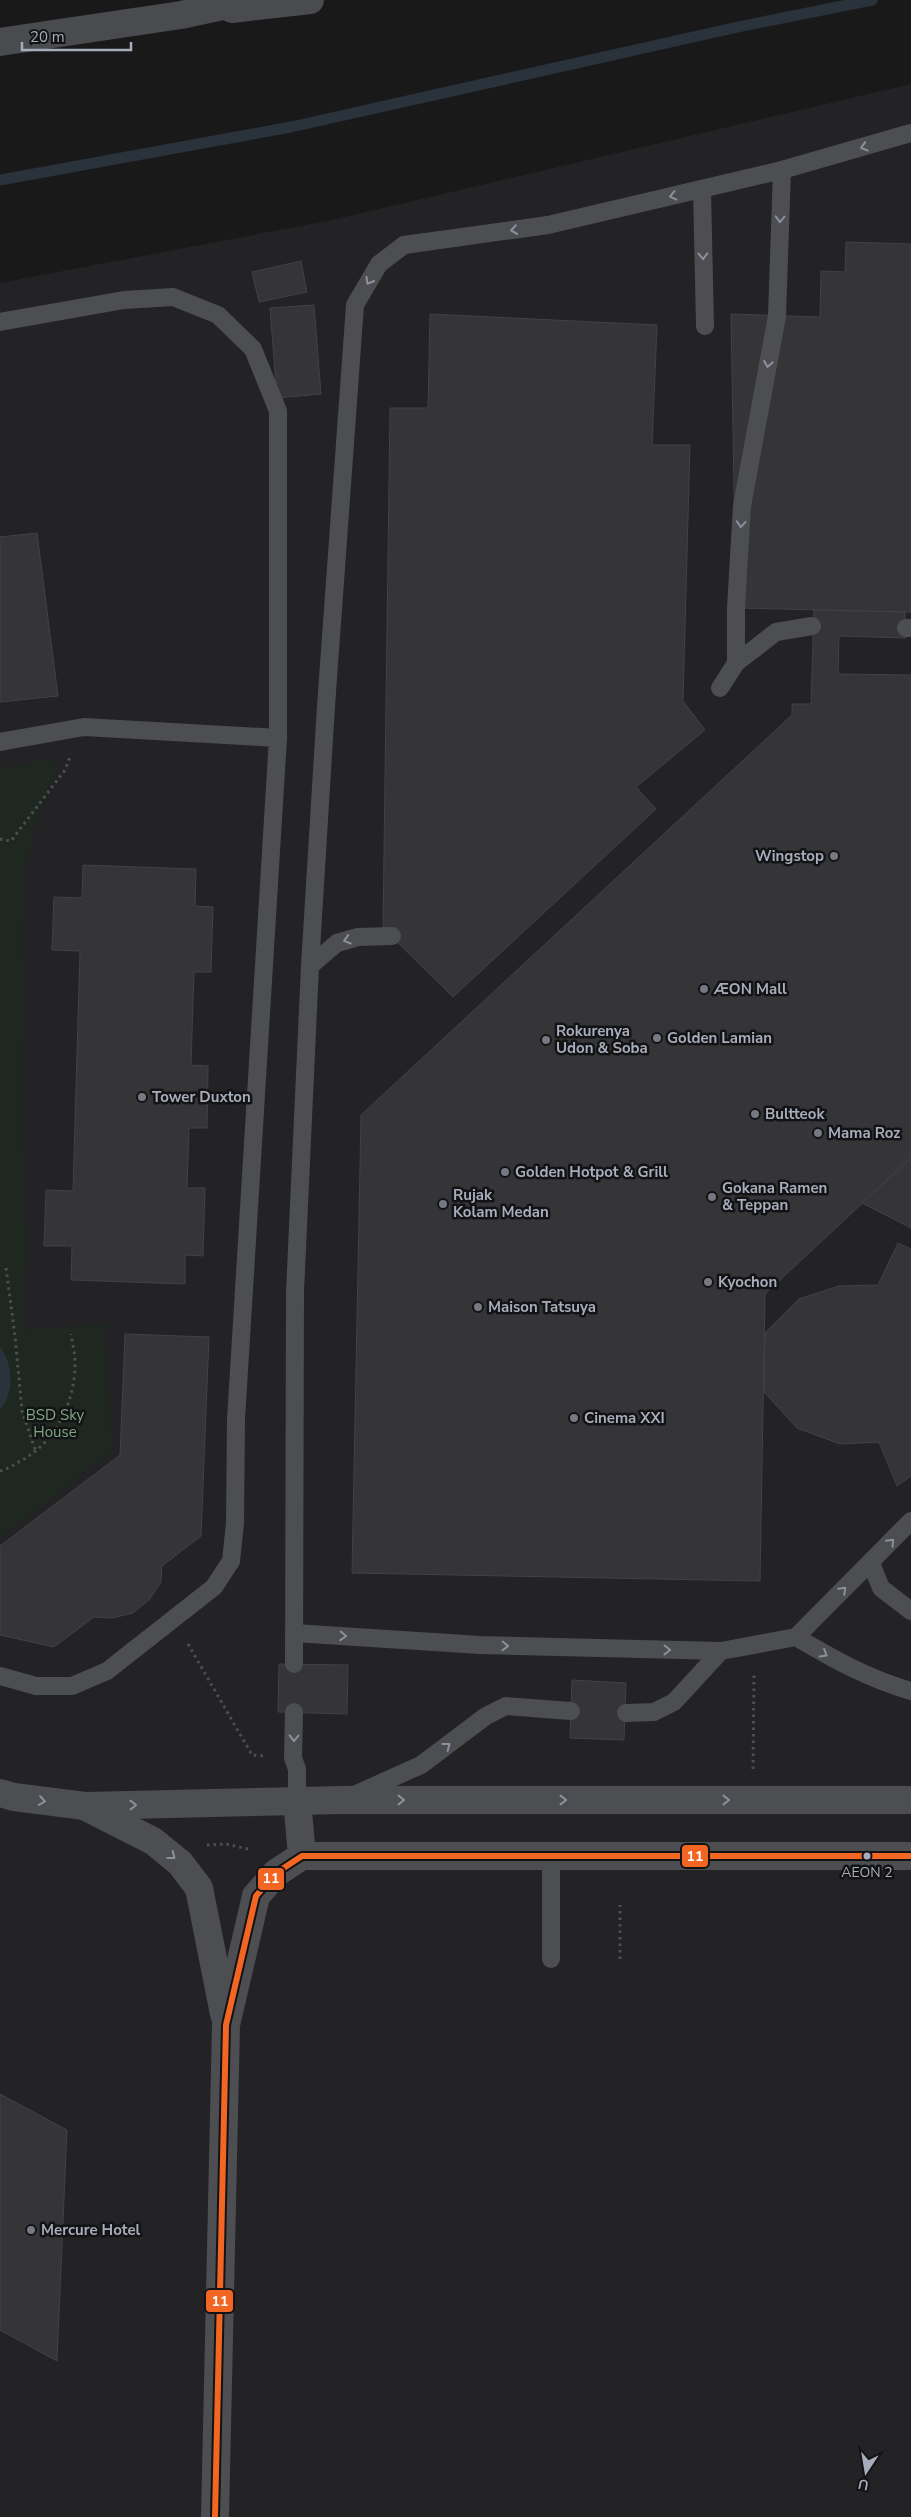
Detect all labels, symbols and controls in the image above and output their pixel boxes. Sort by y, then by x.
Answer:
scale bar [22,20,131,52]
text: 20 m [30,27,65,47]
one-way arrow [861,141,869,151]
one-way arrow [669,190,677,201]
one-way arrow [775,216,785,223]
one-way arrow [510,224,518,234]
one-way arrow [698,252,709,260]
one-way arrow [365,276,375,285]
one-way arrow [764,359,774,368]
one-way arrow [736,520,747,528]
place label: Wingstop [755,846,824,866]
marker: Wingstop [828,850,840,862]
one-way arrow [343,935,352,945]
place label: ÆON Mall [713,979,787,999]
marker: ÆON Mall [698,983,710,995]
place label: Rokurenya Udon & Soba [556,1021,648,1058]
place label: Golden Lamian [667,1028,772,1048]
marker: Golden Lamian [651,1032,663,1044]
marker: Rokurenya Udon & Soba [540,1034,552,1046]
place label: Tower Duxton [152,1087,251,1107]
marker: Tower Duxton [136,1091,148,1103]
place label: Bultteok [765,1104,825,1124]
marker: Bultteok [749,1108,761,1120]
place label: Mama Roz [828,1123,900,1143]
marker: Mama Roz [812,1127,824,1139]
place label: Golden Hotpot & Grill [515,1162,668,1182]
marker: Golden Hotpot & Grill [499,1166,511,1178]
place label: Gokana Ramen & Teppan [722,1178,827,1215]
place label: Rujak Kolam Medan [453,1185,549,1222]
marker: Gokana Ramen & Teppan [706,1191,718,1203]
marker: Rujak Kolam Medan [437,1198,449,1210]
place label: Kyochon [718,1272,777,1292]
marker: Kyochon [702,1276,714,1288]
place label: Maison Tatsuya [488,1297,596,1317]
marker: Maison Tatsuya [472,1301,484,1313]
park label: BSD Sky House [26,1405,85,1442]
place label: Cinema XXI [584,1408,665,1428]
marker: Cinema XXI [568,1412,580,1424]
one-way arrow [885,1539,894,1548]
one-way arrow [837,1587,846,1596]
one-way arrow [339,1630,347,1641]
one-way arrow [502,1641,509,1651]
one-way arrow [664,1645,672,1655]
one-way arrow [818,1647,827,1657]
one-way arrow [288,1734,299,1742]
one-way arrow [441,1743,451,1752]
one-way arrow [38,1795,46,1806]
one-way arrow [398,1795,405,1805]
one-way arrow [560,1795,568,1805]
one-way arrow [722,1795,730,1805]
one-way arrow [130,1800,138,1810]
line badge: 11 [681,1844,709,1868]
text: 11 [687,1847,703,1866]
one-way arrow [167,1851,176,1860]
marker: AEON 2 [862,1851,872,1861]
place label: AEON 2 [841,1863,893,1882]
line badge: 11 [257,1867,285,1891]
text: 11 [263,1869,279,1888]
place label: Mercure Hotel [41,2220,141,2240]
marker: Mercure Hotel [25,2224,37,2236]
line badge: 11 [205,2289,234,2313]
text: 11 [212,2292,228,2311]
north arrow [841,2447,891,2497]
text: U [856,2474,870,2495]

